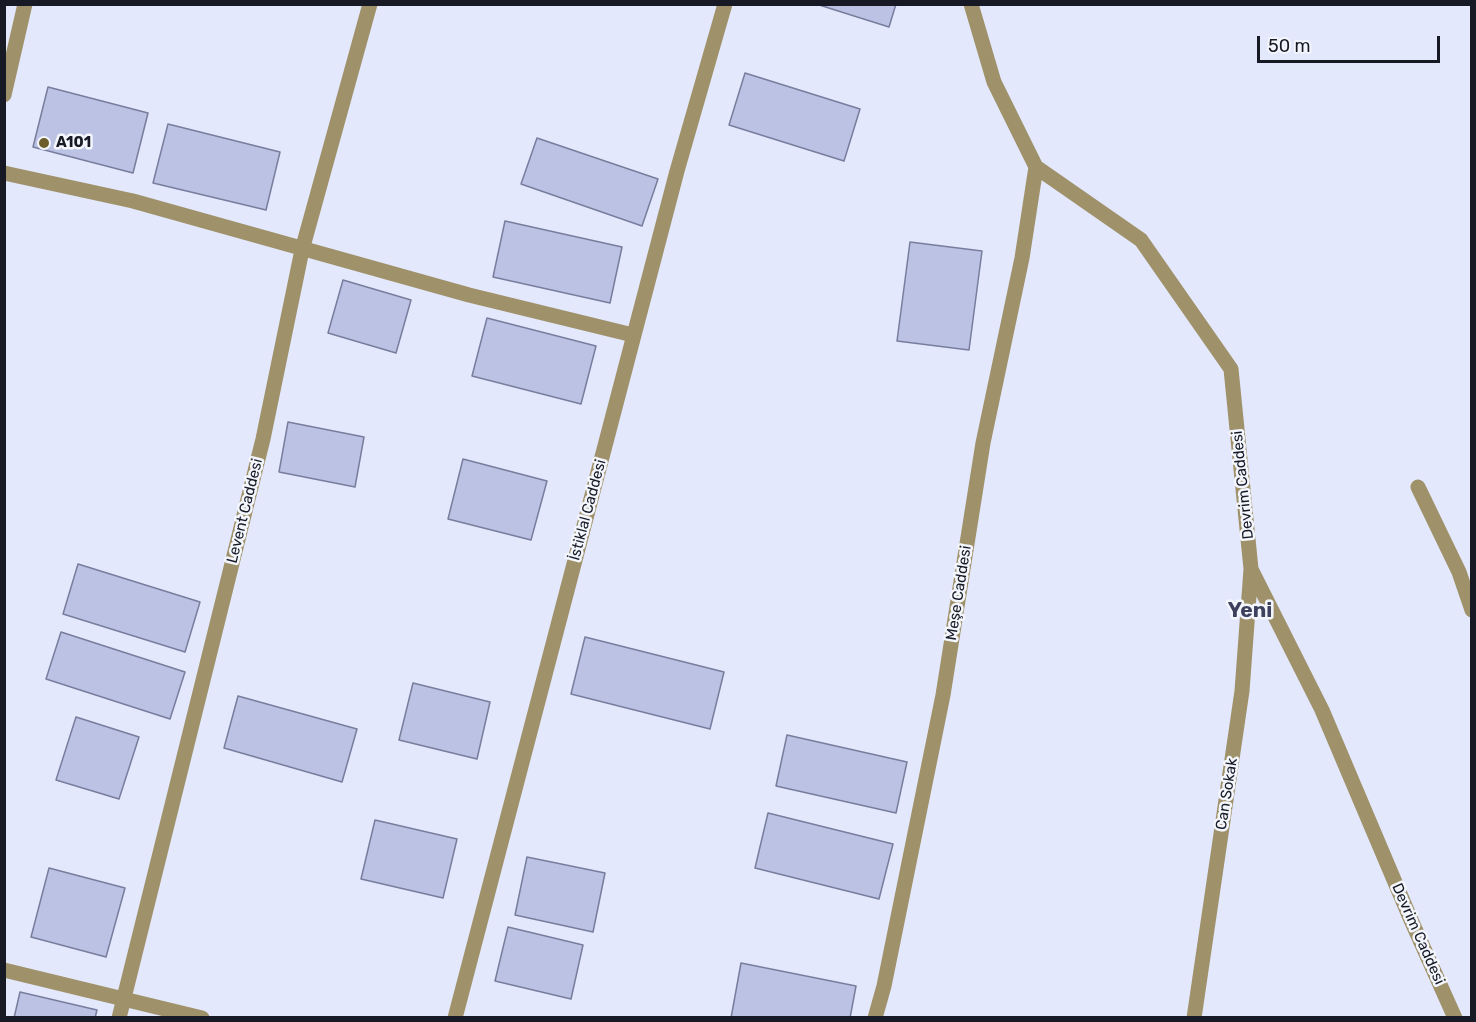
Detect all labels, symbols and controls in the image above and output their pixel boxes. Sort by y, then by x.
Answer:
scale bar [1260,24,1443,62]
text: 50 m [1268,35,1311,57]
place label: A101 [56,134,91,152]
marker: A101 [37,136,51,150]
street label: Devrim Caddesi [1228,430,1258,540]
street label: Levent Caddesi [223,457,267,565]
street label: İstiklal Caddesi [566,457,610,563]
street label: Meşe Caddesi [943,544,975,642]
district label: Yeni [1228,598,1272,624]
street label: Can Sokak [1212,757,1242,831]
street label: Devrim Caddesi [1388,881,1448,987]

